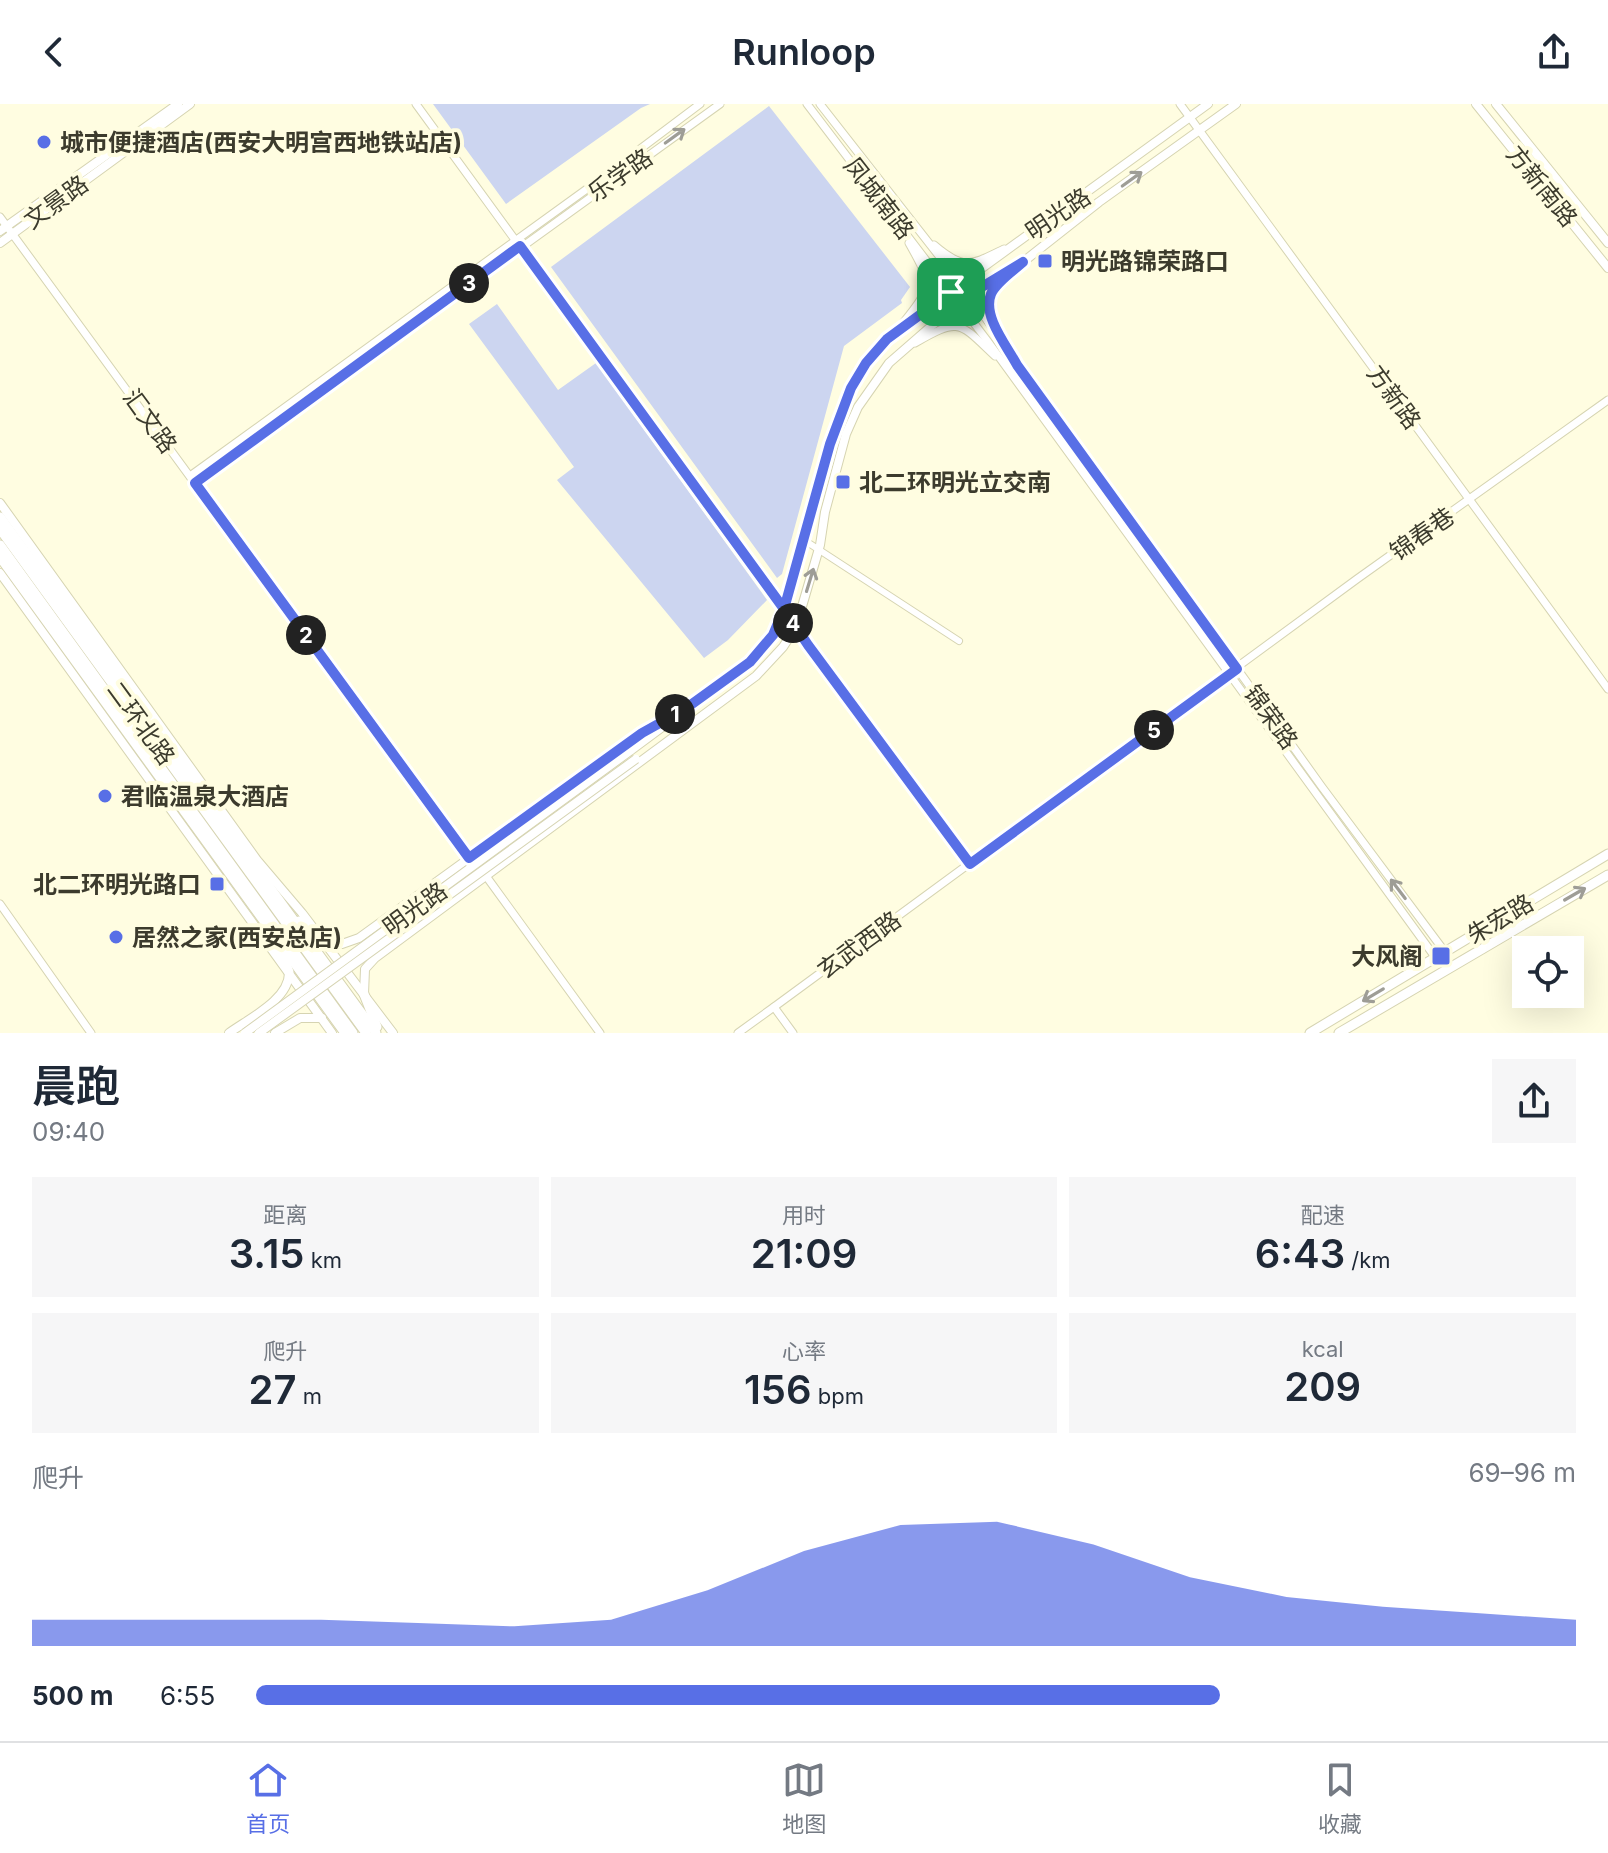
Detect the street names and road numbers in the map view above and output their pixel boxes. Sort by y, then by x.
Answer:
street label: 方新南路 [1501,140,1583,232]
street label: 乐学路 [582,142,658,208]
street label: 凤城南路 [838,151,920,245]
street label: 文景路 [18,169,94,235]
street label: 明光路 [1020,182,1096,246]
street label: 方新路 [1361,359,1427,435]
street label: 汇文路 [117,383,183,459]
street label: 锦春巷 [1384,501,1460,567]
street label: 二环北路 [101,676,181,770]
street label: 锦荣路 [1238,679,1304,755]
street label: 明光路 [377,876,453,942]
street label: 朱宏路 [1462,888,1538,950]
street label: 玄武西路 [812,905,906,985]

